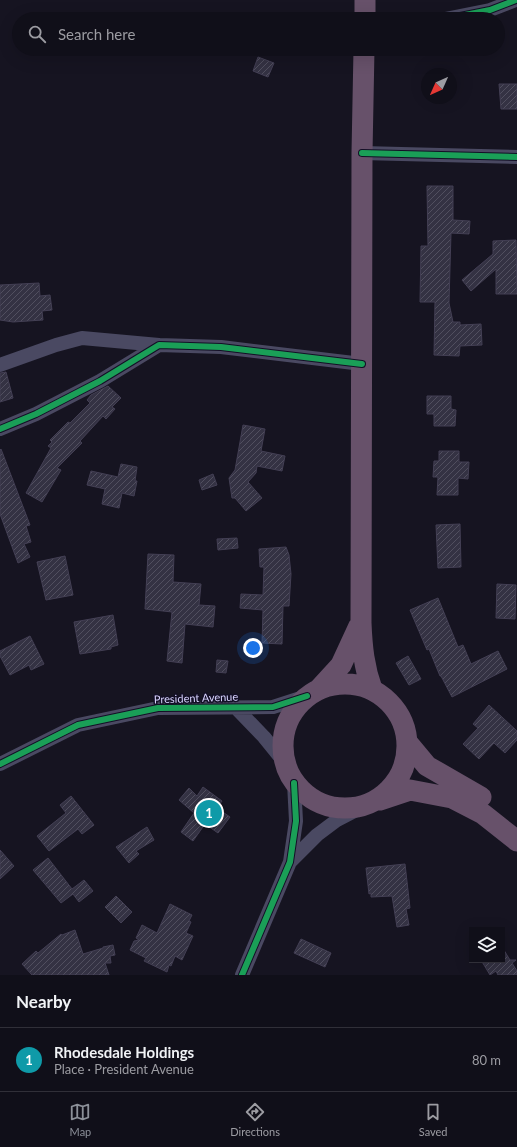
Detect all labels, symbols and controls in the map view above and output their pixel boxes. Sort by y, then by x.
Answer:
search box [12,12,505,56]
icon: search [26,23,48,45]
text: Search here [58,25,135,43]
north arrow [421,68,457,104]
your location [243,638,263,658]
street label: President Avenue [154,690,239,705]
pin: 1 [196,798,222,828]
map controls [469,927,505,963]
button: layers [469,927,505,963]
text: Nearby [16,991,71,1012]
text: Rhodesdale Holdings [54,1043,194,1061]
text: 1 [25,1052,33,1068]
text: 80 m [472,1052,501,1068]
text: Place · President Avenue [54,1061,194,1077]
tab: Map [69,1101,91,1138]
tab: Directions [230,1101,280,1138]
tab: Saved [419,1101,448,1138]

